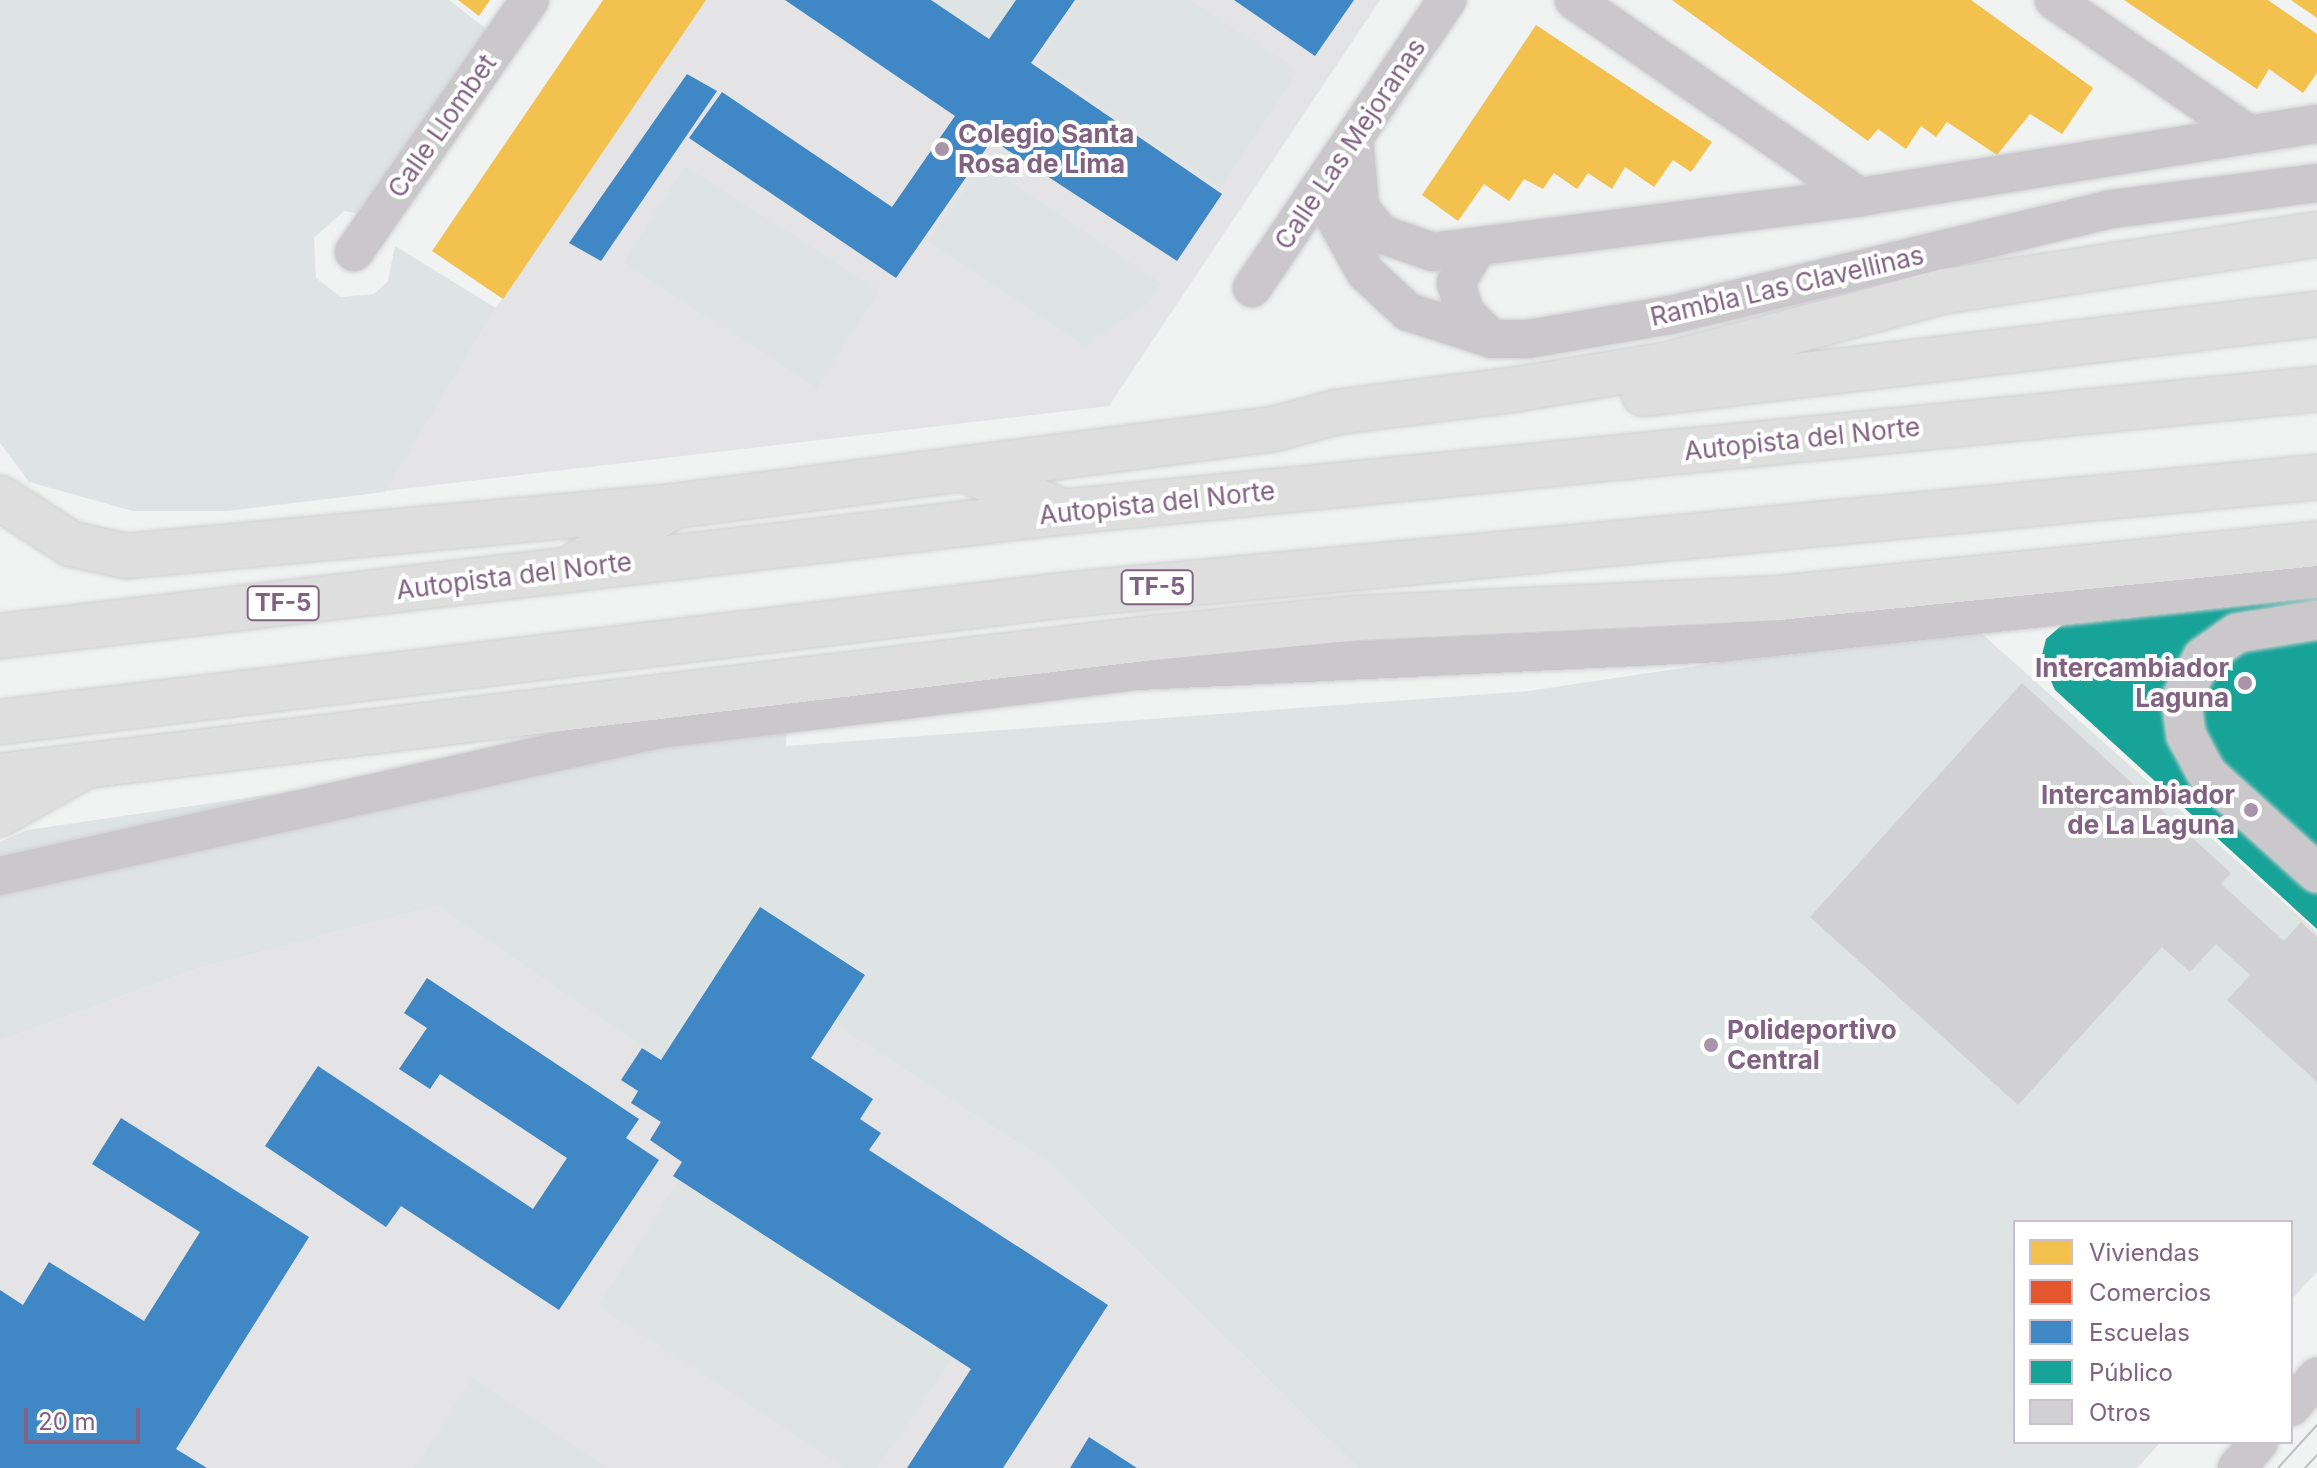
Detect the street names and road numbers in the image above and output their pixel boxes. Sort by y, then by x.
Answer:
street label: Calle Las Mejoranas [1268,33,1432,255]
street label: Calle Llombet [381,48,503,204]
street label: Rambla Las Clavellinas [1647,239,1927,333]
street label: Autopista del Norte [1682,411,1922,467]
street label: Autopista del Norte [1037,475,1277,531]
street label: Autopista del Norte [394,546,634,606]
road number: TF-5 [1119,567,1195,607]
road number: TF-5 [245,583,321,623]

